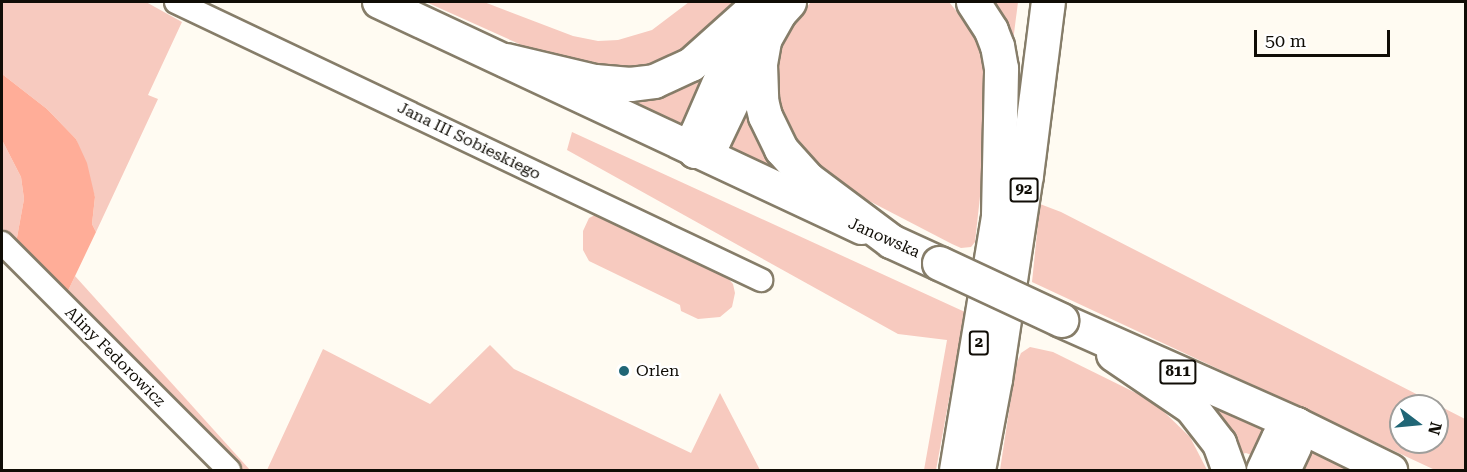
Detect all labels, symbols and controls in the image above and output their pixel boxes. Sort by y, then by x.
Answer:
scale bar [1257,18,1394,56]
text: 50 m [1265,30,1306,51]
street label: Jana III Sobieskiego [394,98,544,184]
road number: 92 [1009,178,1039,202]
street label: Janowska [845,214,923,262]
street label: Aliny Fedorowicz [61,303,169,411]
road number: 2 [968,331,990,355]
road number: 811 [1158,360,1198,384]
place label: Orlen [636,361,679,381]
marker: Orlen [617,364,631,378]
north arrow [1389,394,1449,454]
text: N [1424,420,1446,437]

